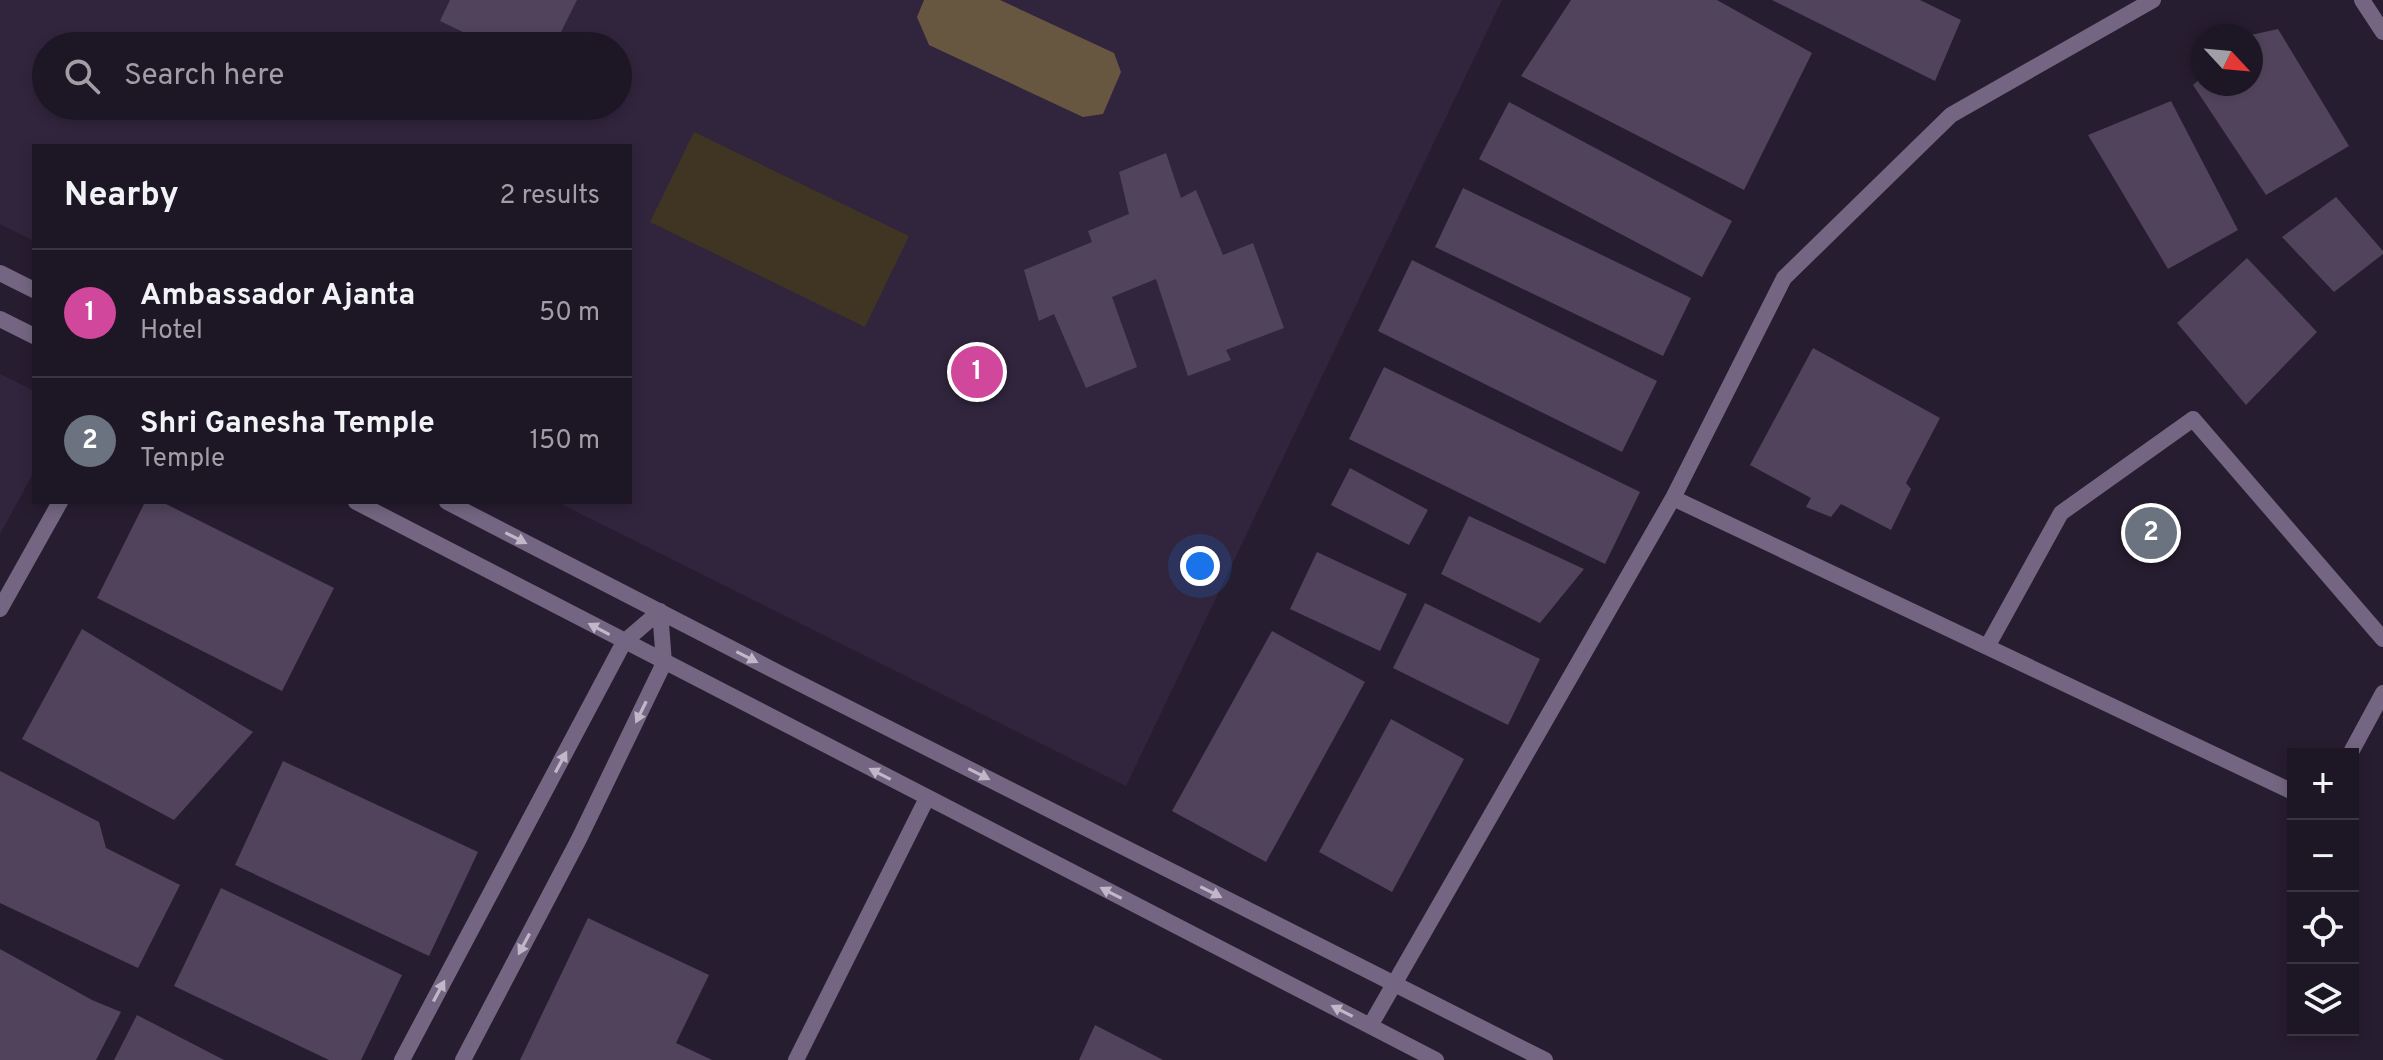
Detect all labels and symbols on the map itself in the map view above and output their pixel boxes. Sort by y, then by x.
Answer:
north arrow [2191,24,2263,96]
pin: 1 [951,342,1003,402]
pin: 2 [2125,503,2177,563]
one-way arrow [504,531,527,544]
your location [1180,546,1220,586]
one-way arrow [587,622,610,635]
one-way arrow [736,649,758,663]
one-way arrow [634,700,648,723]
one-way arrow [554,750,567,773]
one-way arrow [868,767,891,780]
one-way arrow [967,768,990,781]
one-way arrow [1199,885,1222,898]
one-way arrow [1099,886,1122,899]
one-way arrow [517,933,531,955]
one-way arrow [432,980,445,1003]
one-way arrow [1331,1005,1354,1018]

